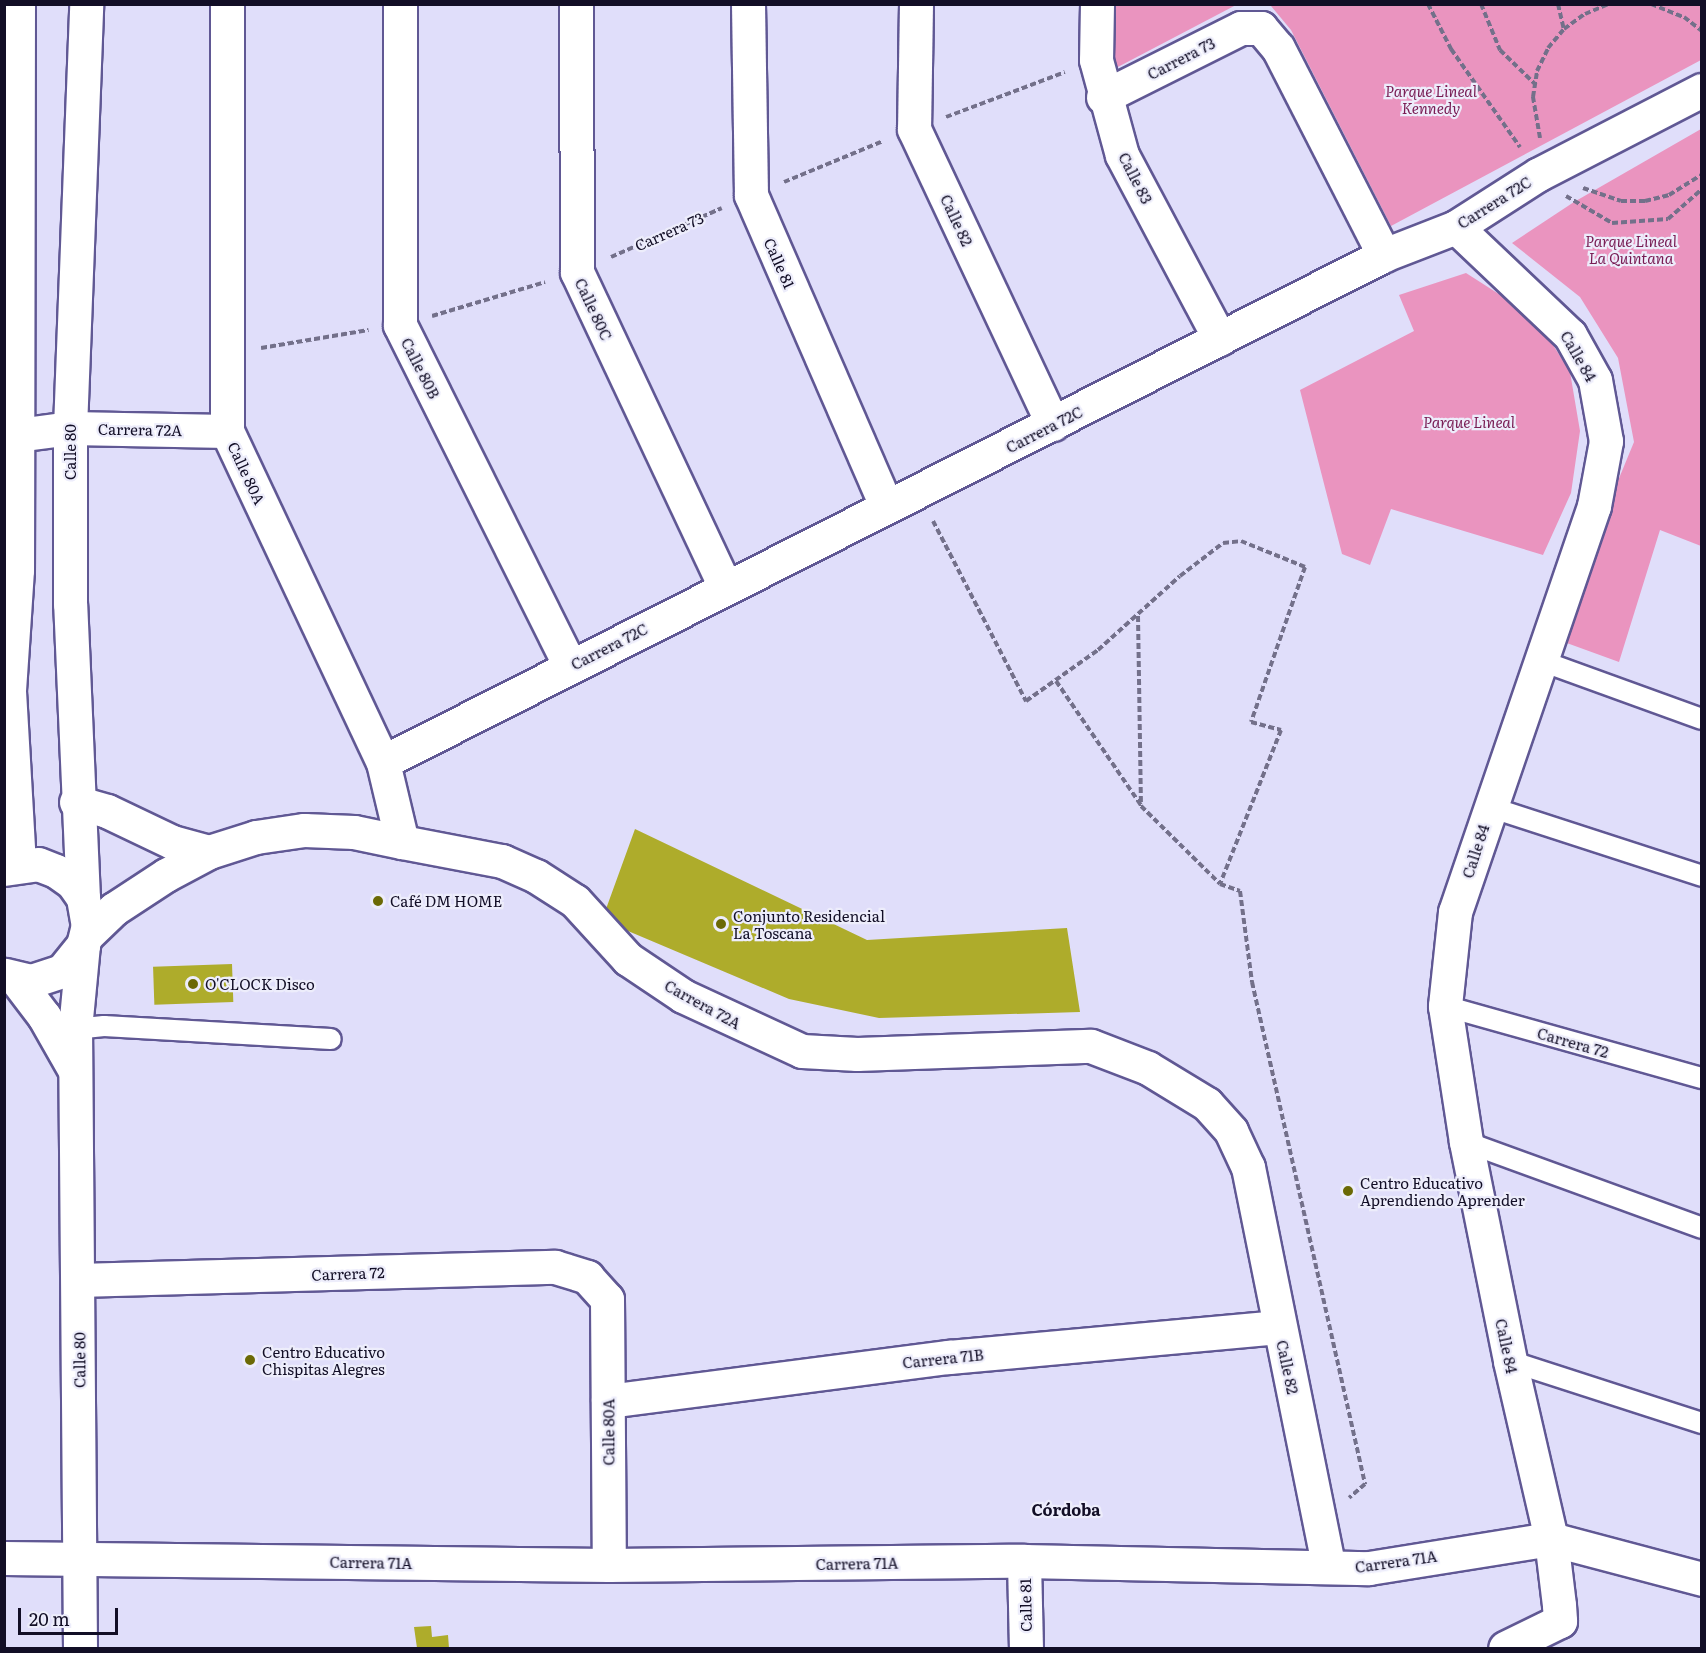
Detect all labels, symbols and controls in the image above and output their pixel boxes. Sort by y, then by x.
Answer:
street label: Carrera 73 [1144,33,1218,83]
park label: Parque Lineal Kennedy [1385,81,1477,116]
street label: Calle 83 [1115,149,1157,207]
street label: Carrera 72C [1454,172,1534,232]
street label: Calle 82 [937,191,977,249]
street label: Carrera 73 [632,208,706,254]
park label: Parque Lineal La Quintana [1585,231,1677,266]
street label: Calle 81 [761,235,799,291]
street label: Calle 80C [572,275,616,343]
street label: Calle 84 [1557,327,1601,385]
street label: Calle 80B [398,335,444,401]
street label: Carrera 72C [1003,402,1085,456]
park label: Parque Lineal [1423,413,1515,431]
street label: Carrera 72A [98,419,182,439]
street label: Calle 80 [61,424,79,480]
street label: Calle 80A [225,439,269,507]
street label: Carrera 72C [568,619,650,673]
street label: Calle 84 [1458,822,1492,880]
place label: Café DM HOME [390,892,502,910]
marker: Café DM HOME [371,894,385,908]
place label: Conjunto Residencial La Toscana [733,906,885,941]
marker: Conjunto Residencial La Toscana [714,917,728,931]
place label: O'CLOCK Disco [205,975,315,993]
street label: Carrera 72A [662,976,744,1032]
marker: O'CLOCK Disco [186,977,200,991]
street label: Carrera 72 [1535,1023,1611,1061]
place label: Centro Educativo Aprendiendo Aprender [1360,1173,1525,1208]
marker: Centro Educativo Aprendiendo Aprender [1341,1184,1355,1198]
street label: Carrera 72 [311,1263,385,1283]
street label: Calle 84 [1492,1317,1522,1375]
street label: Calle 80 [70,1332,88,1388]
street label: Calle 82 [1274,1338,1302,1396]
place label: Centro Educativo Chispitas Alegres [262,1342,385,1377]
street label: Carrera 71B [901,1345,985,1371]
marker: Centro Educativo Chispitas Alegres [243,1353,257,1367]
street label: Calle 80A [599,1398,617,1466]
district label: Córdoba [1031,1499,1101,1519]
street label: Carrera 71A [1354,1546,1438,1576]
street label: Carrera 71A [329,1552,413,1572]
street label: Carrera 71A [815,1553,899,1573]
street label: Calle 81 [1016,1578,1034,1632]
scale bar [21,1596,122,1634]
text: 20 m [29,1605,70,1632]

